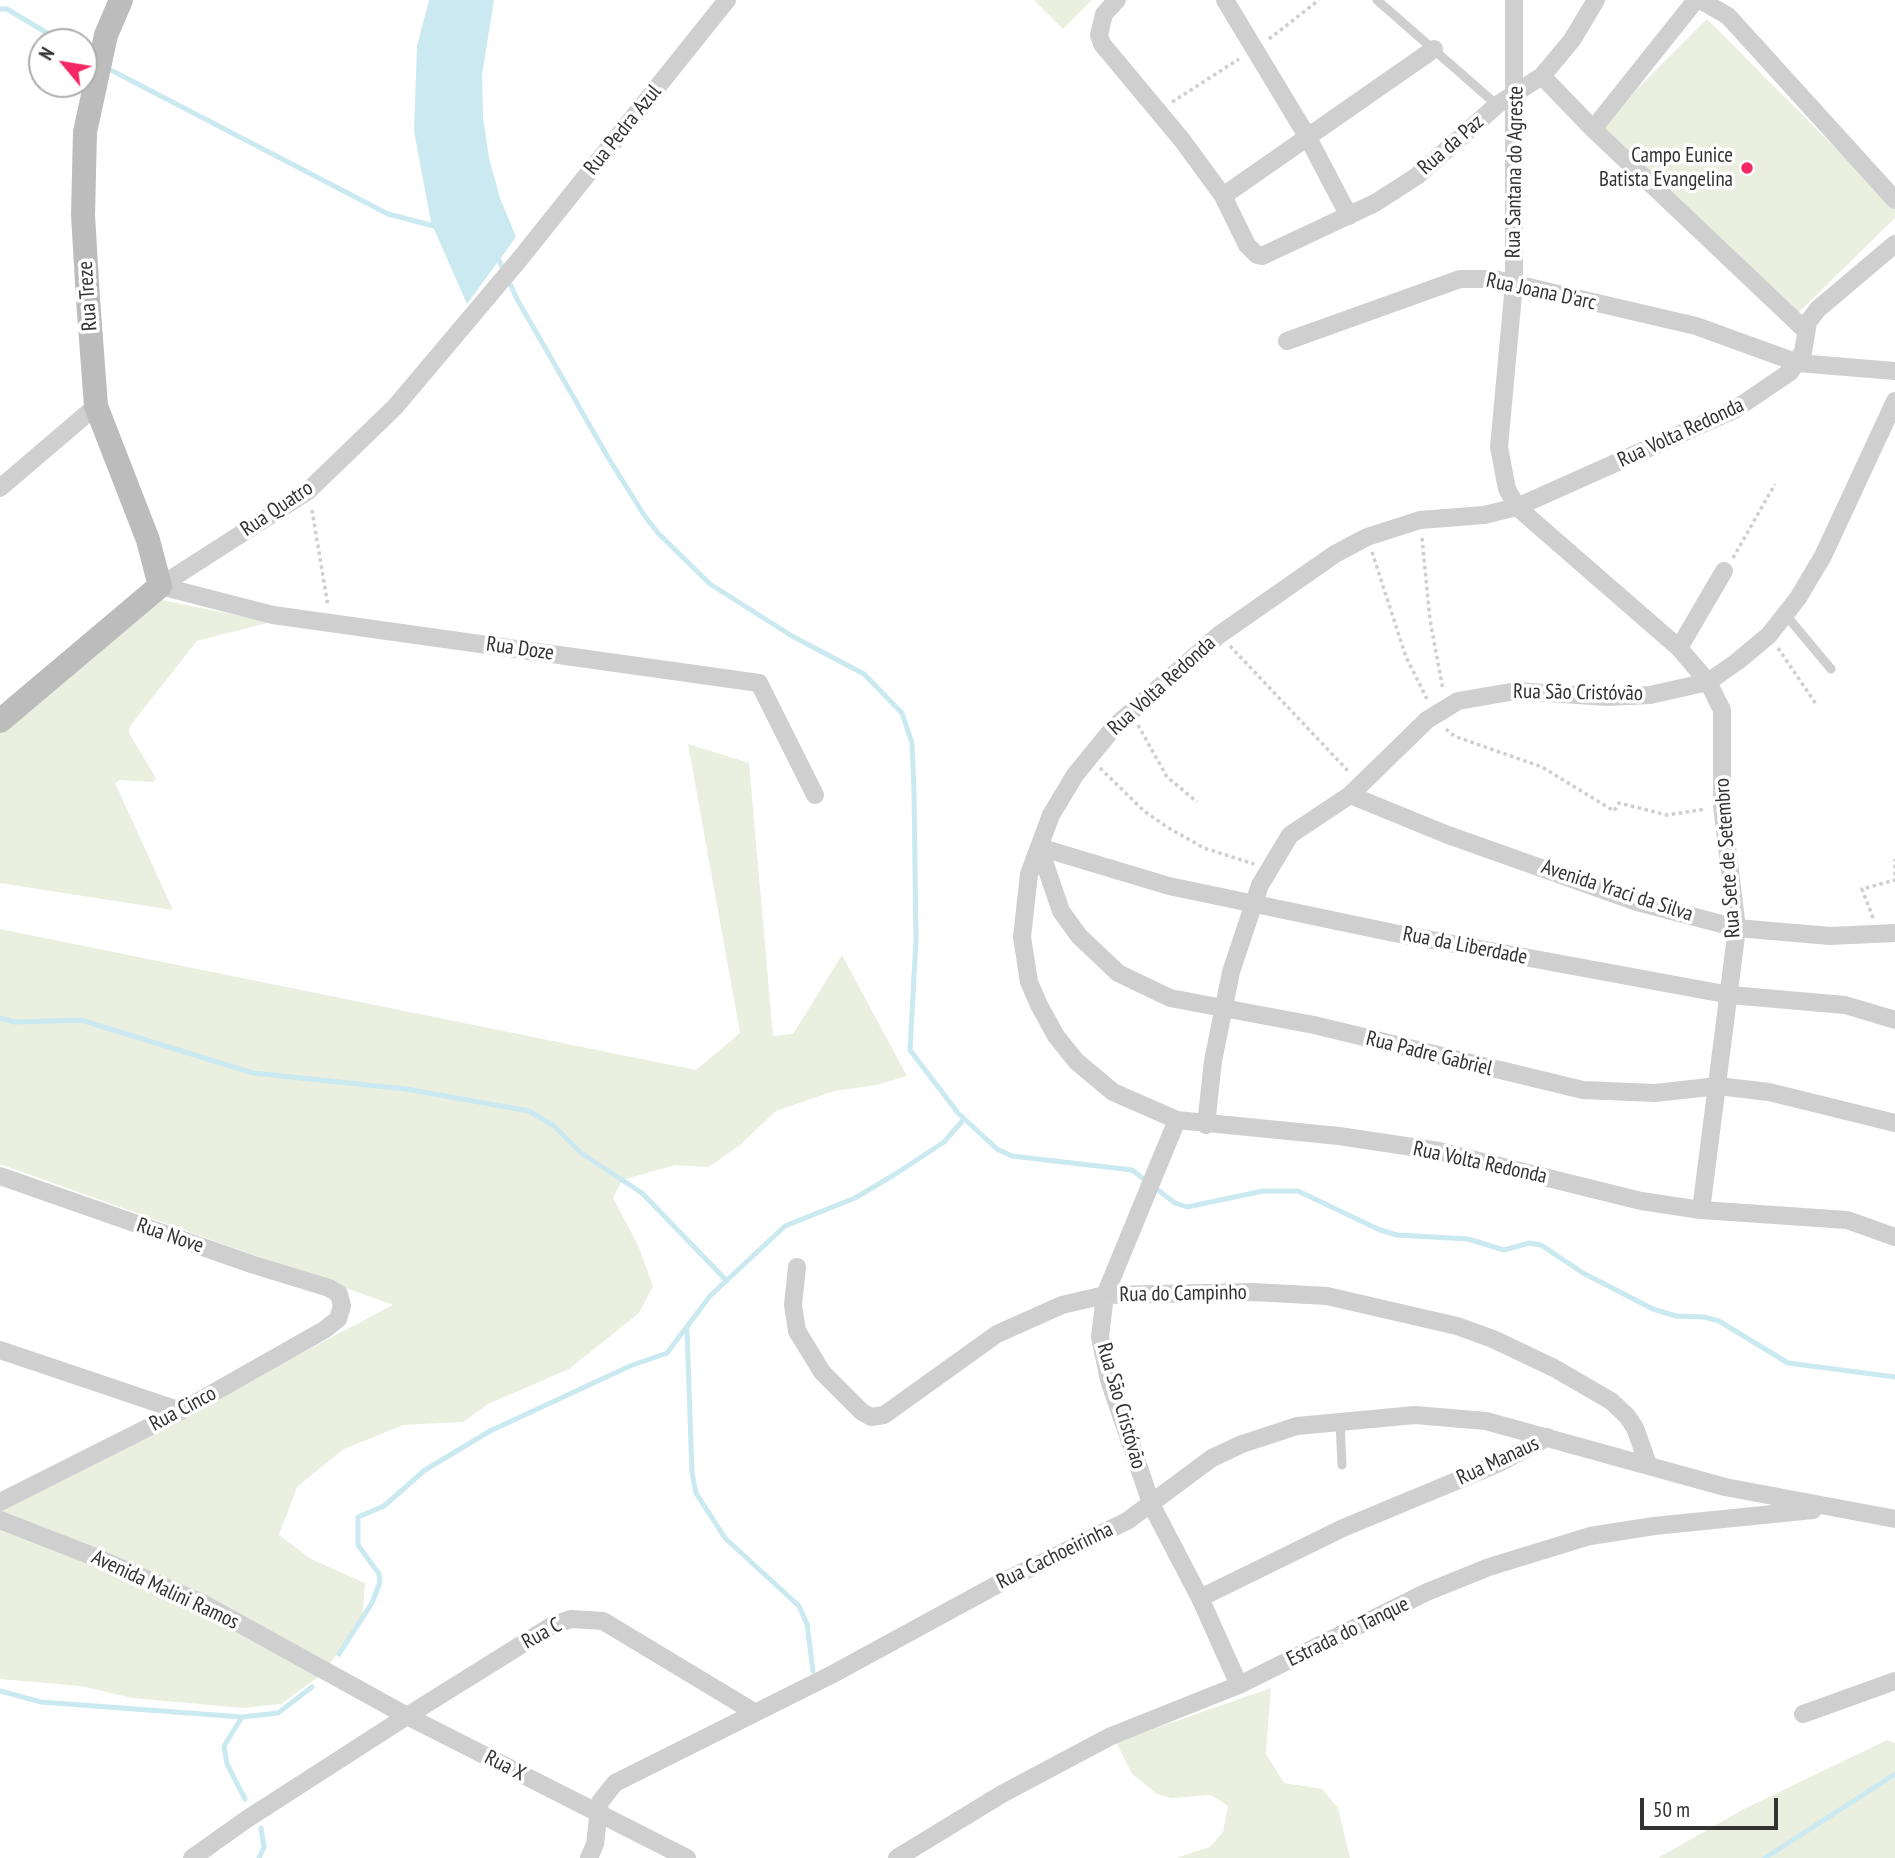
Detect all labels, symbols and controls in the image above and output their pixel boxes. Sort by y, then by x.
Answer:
north arrow [28,28,98,98]
text: N [34,43,60,64]
street label: Rua Pedra Azul [579,80,667,180]
street label: Rua Santana do Agreste [1501,86,1529,258]
street label: Rua da Paz [1413,110,1489,180]
place label: Campo Eunice Batista Evangelina [1599,143,1733,193]
marker: Campo Eunice Batista Evangelina [1739,160,1755,176]
street label: Rua Treze [73,260,103,332]
street label: Rua Joana D'arc [1484,268,1598,316]
street label: Rua Volta Redonda [1614,393,1748,473]
street label: Rua Quatro [236,476,318,542]
street label: Rua Volta Redonda [1103,631,1221,741]
street label: Rua Doze [485,632,555,666]
street label: Rua São Cristóvão [1513,679,1643,707]
street label: Rua Sete de Setembro [1710,777,1746,939]
street label: Avenida Yraci da Silva [1538,855,1696,927]
street label: Rua da Liberdade [1401,922,1529,970]
street label: Rua Padre Gabriel [1363,1026,1495,1082]
street label: Rua Volta Redonda [1411,1137,1549,1189]
street label: Rua Nove [133,1213,207,1259]
street label: Rua do Campinho [1119,1280,1247,1308]
street label: Rua São Cristóvão [1091,1340,1151,1472]
street label: Rua Cinco [145,1381,221,1437]
street label: Rua Manaus [1453,1431,1543,1491]
street label: Rua Cachoeirinha [993,1517,1117,1595]
street label: Avenida Malini Ramos [87,1545,243,1635]
street label: Estrada do Tanque [1283,1592,1413,1672]
street label: Rua C [518,1613,566,1655]
street label: Rua X [480,1745,530,1787]
scale bar [1643,1784,1781,1828]
text: 50 m [1653,1796,1690,1823]

